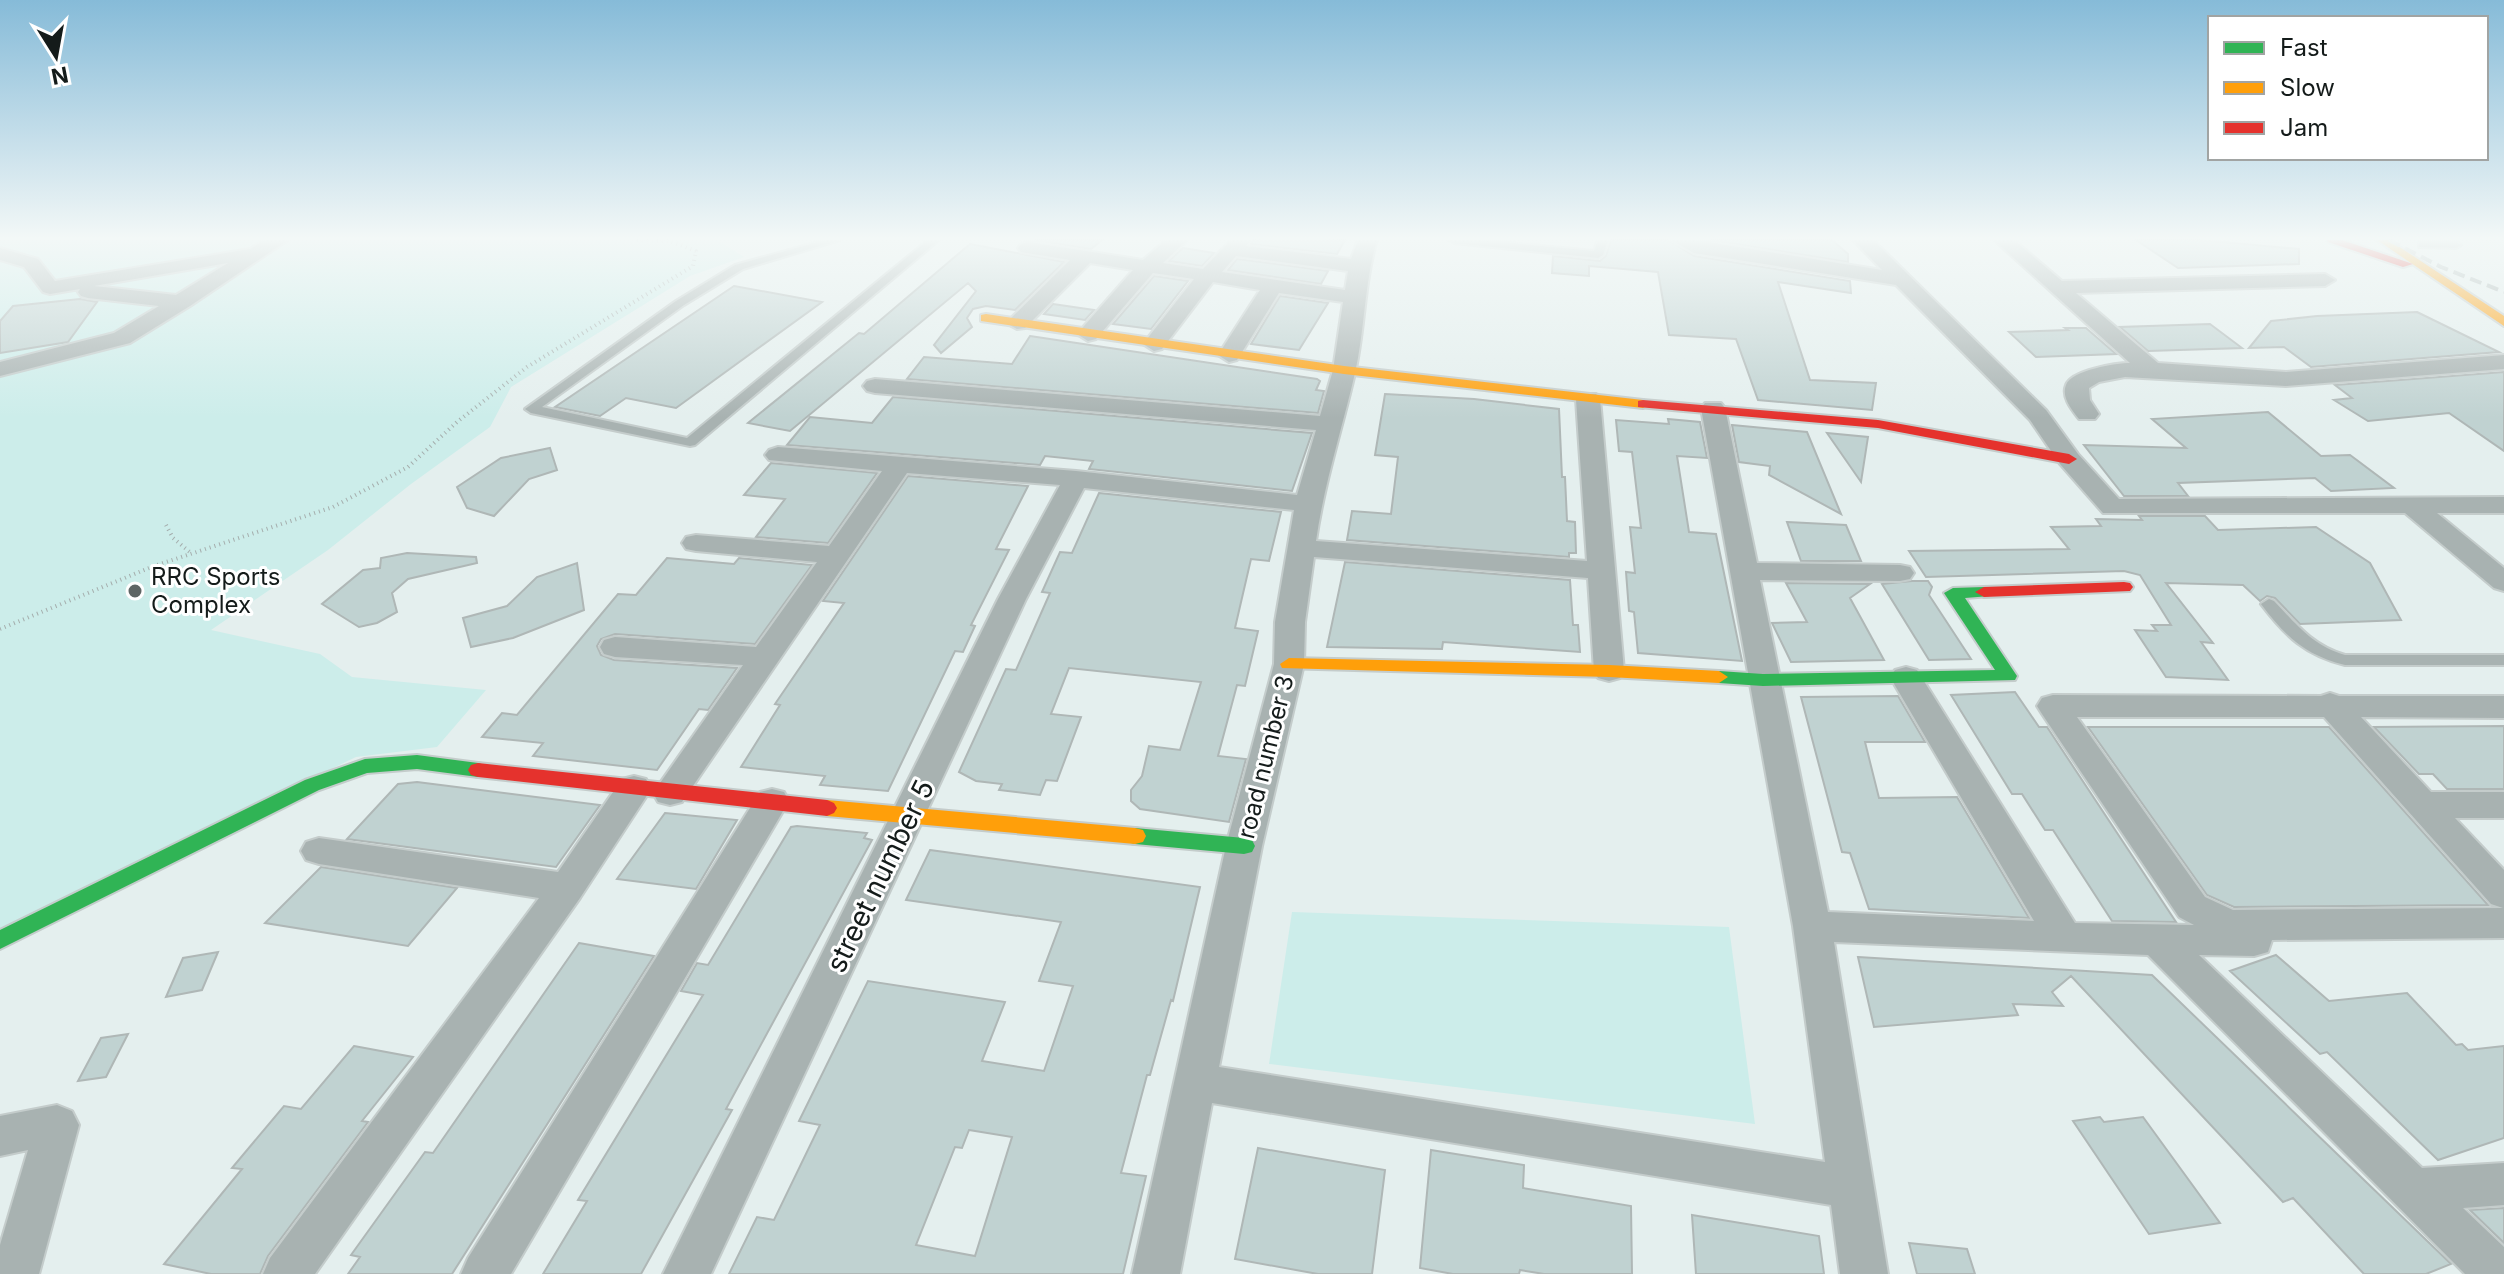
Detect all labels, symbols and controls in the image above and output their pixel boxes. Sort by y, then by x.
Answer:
north arrow [16,16,96,96]
legend [2208,16,2488,160]
text: Fast [2280,33,2328,62]
text: N [49,61,71,90]
text: Slow [2280,73,2335,102]
text: Jam [2280,113,2328,142]
place label: RRC Sports Complex [151,562,280,619]
marker: RRC Sports Complex [126,582,144,600]
street label: road number 3 [1231,672,1300,841]
street label: street number 5 [819,774,941,978]

